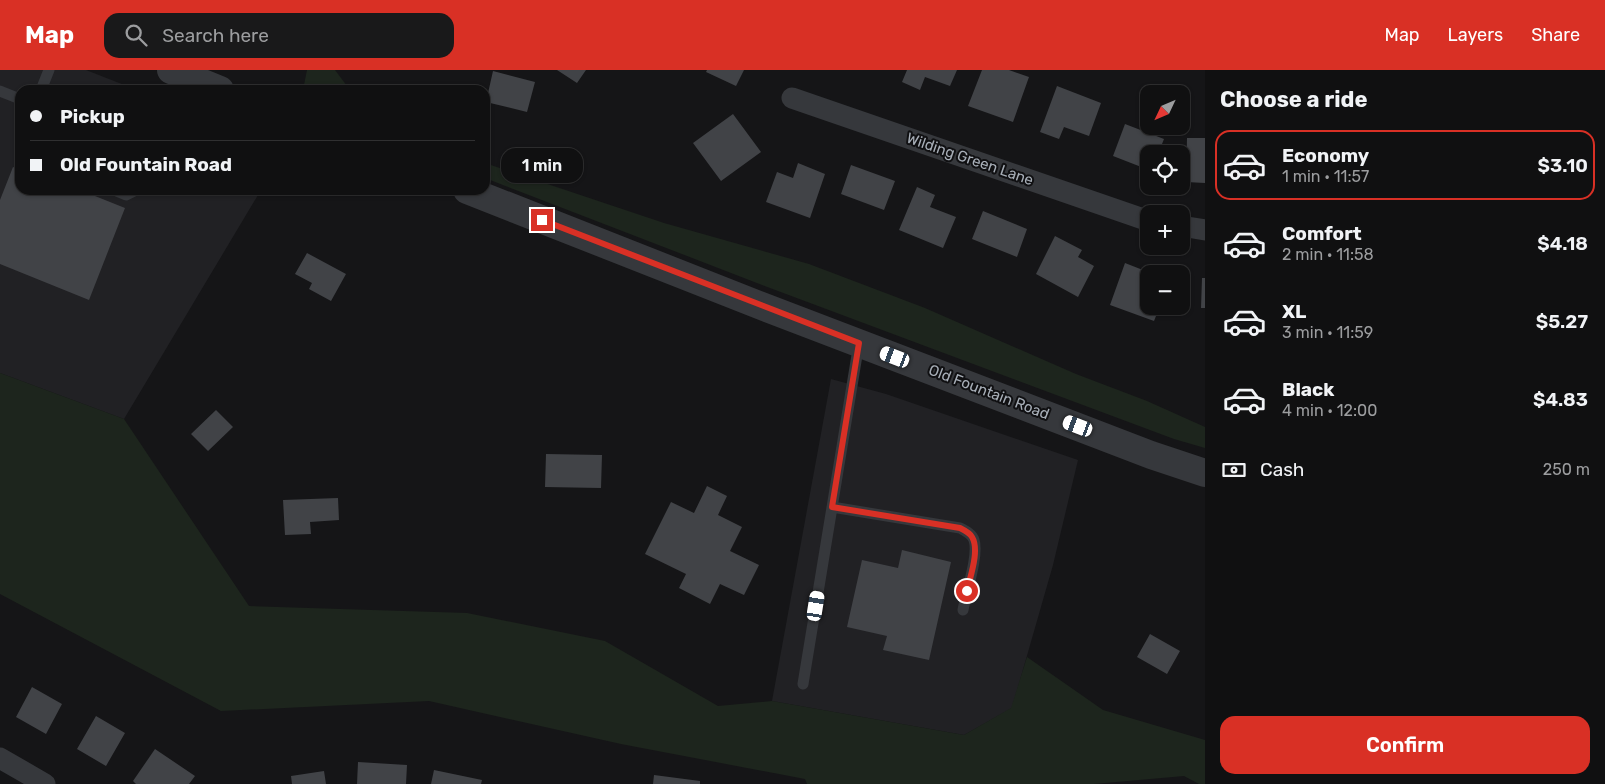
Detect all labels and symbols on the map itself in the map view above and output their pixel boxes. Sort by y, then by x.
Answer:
north arrow [1140,85,1190,135]
street label: Wilding Green Lane [904,129,1036,189]
callout: 1 min [501,148,583,182]
route end [531,209,553,231]
car [878,345,911,369]
street label: Old Fountain Road [926,361,1052,423]
car [1061,414,1094,438]
route start [956,580,978,602]
car [806,590,825,622]

